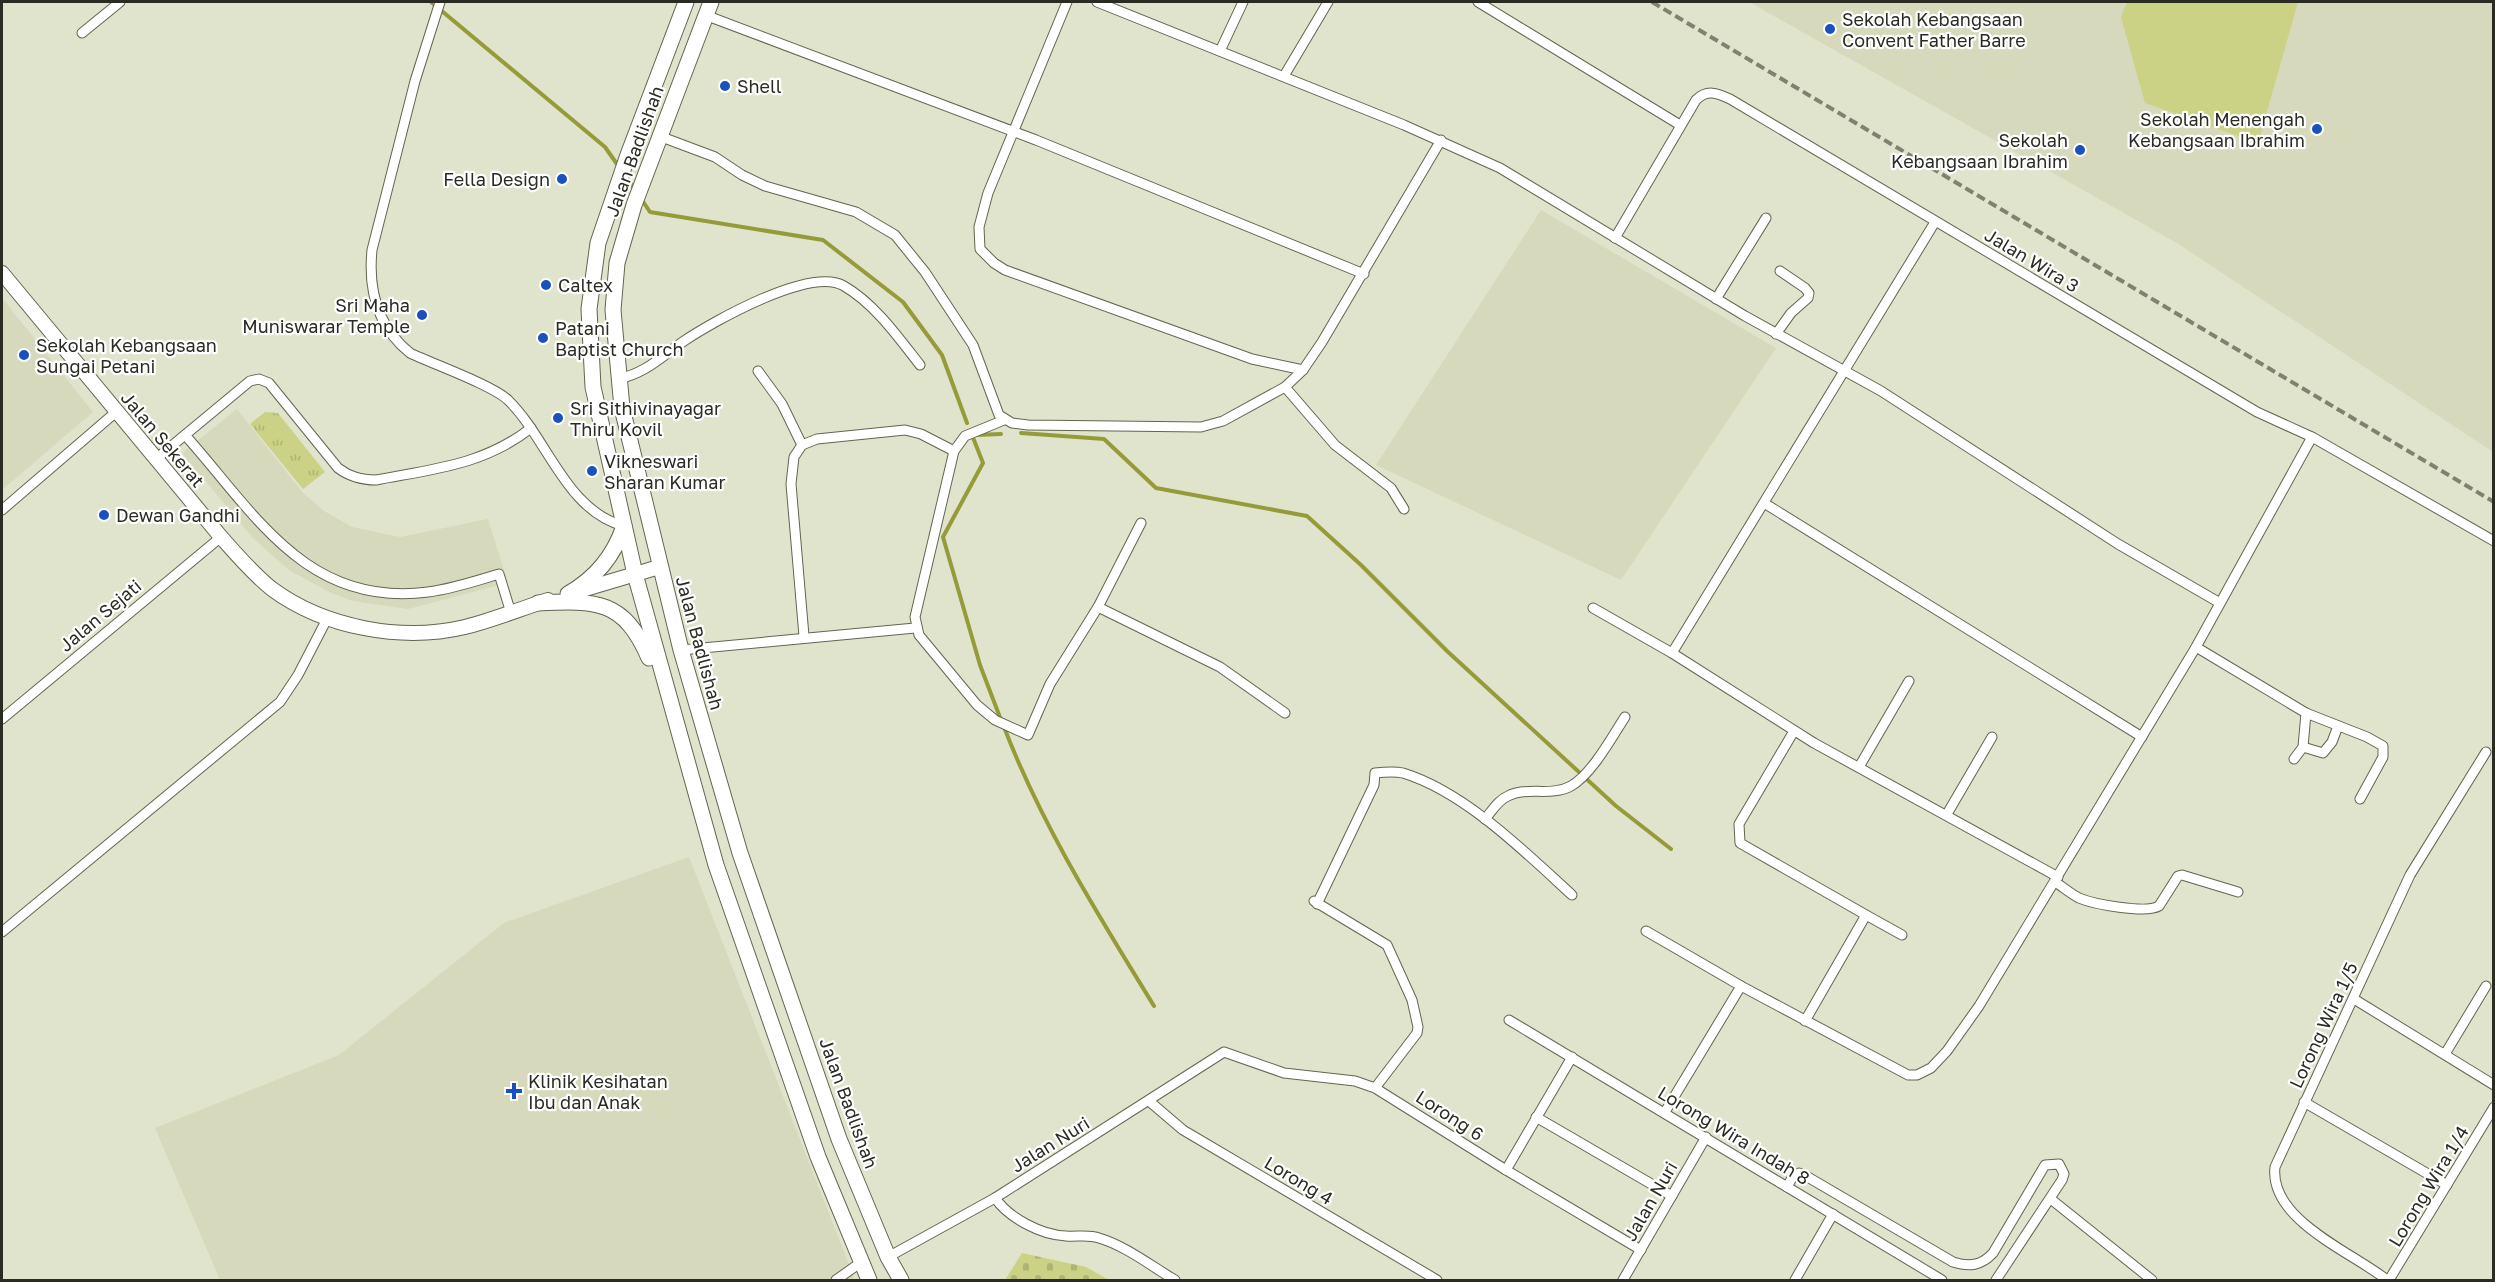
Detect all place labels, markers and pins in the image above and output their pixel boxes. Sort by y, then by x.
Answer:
place label: Sekolah Kebangsaan Convent Father Barre [1842,8,2026,51]
marker: Sekolah Kebangsaan Convent Father Barre [1823,22,1837,36]
place label: Shell [737,75,782,97]
marker: Shell [718,79,732,93]
place label: Sekolah Menengah Kebangsaan Ibrahim [2128,108,2305,151]
marker: Sekolah Menengah Kebangsaan Ibrahim [2310,122,2324,136]
place label: Sekolah Kebangsaan Ibrahim [1891,129,2068,172]
marker: Sekolah Kebangsaan Ibrahim [2073,143,2087,157]
place label: Fella Design [443,168,550,190]
marker: Fella Design [555,172,569,186]
place label: Caltex [558,274,613,296]
marker: Caltex [539,278,553,292]
place label: Sri Maha Muniswarar Temple [242,294,410,337]
marker: Sri Maha Muniswarar Temple [415,308,429,322]
place label: Patani Baptist Church [555,317,683,360]
marker: Patani Baptist Church [536,331,550,345]
place label: Sekolah Kebangsaan Sungai Petani [36,334,217,377]
marker: Sekolah Kebangsaan Sungai Petani [17,348,31,362]
place label: Sri Sithivinayagar Thiru Kovil [570,397,721,440]
marker: Sri Sithivinayagar Thiru Kovil [551,411,565,425]
place label: Vikneswari Sharan Kumar [604,450,725,493]
marker: Vikneswari Sharan Kumar [585,464,599,478]
place label: Dewan Gandhi [116,504,240,526]
marker: Dewan Gandhi [97,508,111,522]
place label: Klinik Kesihatan Ibu dan Anak [528,1070,668,1113]
marker: Klinik Kesihatan Ibu dan Anak [505,1082,523,1100]

